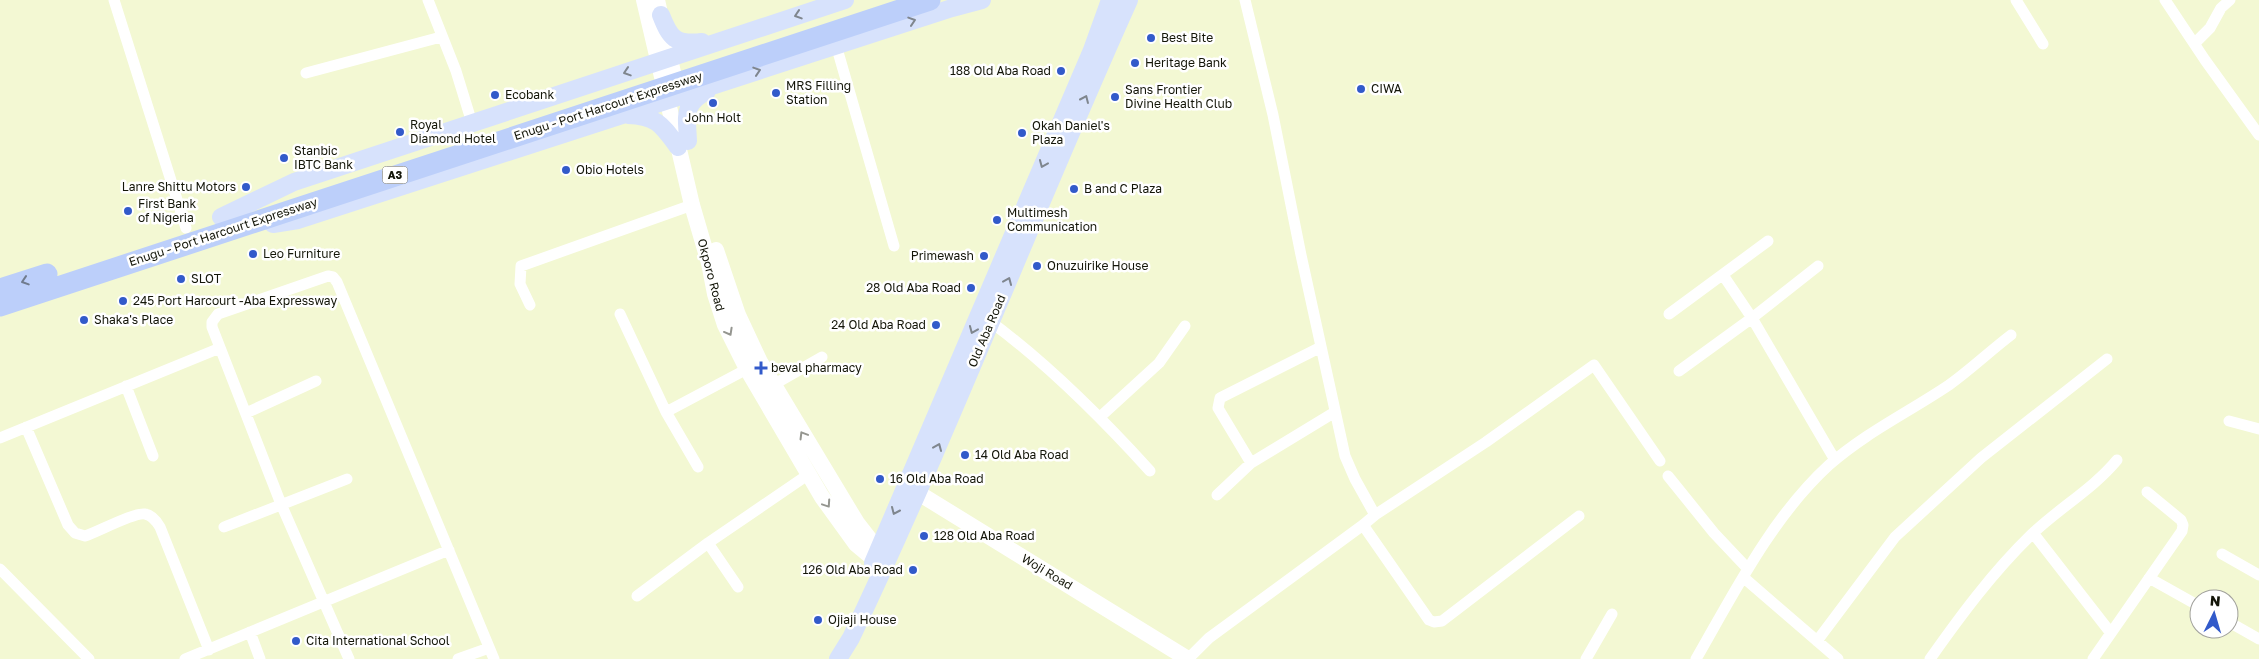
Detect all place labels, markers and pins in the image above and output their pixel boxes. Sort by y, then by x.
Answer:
place label: Best Bite [1161,30,1213,45]
marker: Best Bite [1145,32,1157,44]
place label: Heritage Bank [1145,55,1227,70]
marker: Heritage Bank [1129,57,1141,69]
place label: 188 Old Aba Road [950,63,1051,78]
marker: 188 Old Aba Road [1055,65,1067,77]
place label: MRS Filling Station [786,78,851,107]
place label: CIWA [1371,81,1402,96]
place label: Sans Frontier Divine Health Club [1125,82,1232,111]
marker: CIWA [1355,83,1367,95]
place label: Ecobank [505,87,554,102]
marker: MRS Filling Station [770,87,782,99]
marker: Ecobank [489,89,501,101]
marker: Sans Frontier Divine Health Club [1109,91,1121,103]
marker: John Holt [707,97,719,109]
place label: John Holt [685,110,741,125]
place label: Royal Diamond Hotel [410,117,496,146]
place label: Okah Daniel's Plaza [1032,118,1110,147]
marker: Royal Diamond Hotel [394,126,406,138]
marker: Okah Daniel's Plaza [1016,127,1028,139]
place label: Stanbic IBTC Bank [294,143,353,172]
marker: Stanbic IBTC Bank [278,152,290,164]
place label: Obio Hotels [576,162,644,177]
marker: Obio Hotels [560,164,572,176]
place label: Lanre Shittu Motors [122,179,236,194]
marker: Lanre Shittu Motors [240,181,252,193]
place label: B and C Plaza [1084,181,1162,196]
marker: B and C Plaza [1068,183,1080,195]
place label: First Bank of Nigeria [138,196,196,225]
marker: First Bank of Nigeria [122,205,134,217]
place label: Multimesh Communication [1007,205,1097,234]
marker: Multimesh Communication [991,214,1003,226]
place label: Leo Furniture [263,246,340,261]
marker: Leo Furniture [247,248,259,260]
place label: Primewash [911,248,974,263]
marker: Primewash [978,250,990,262]
place label: Onuzuirike House [1047,258,1148,273]
marker: Onuzuirike House [1031,260,1043,272]
place label: SLOT [191,271,222,286]
marker: SLOT [175,273,187,285]
place label: 28 Old Aba Road [866,280,961,295]
marker: 28 Old Aba Road [965,282,977,294]
place label: 245 Port Harcourt -Aba Expressway [133,293,337,308]
marker: 245 Port Harcourt -Aba Expressway [117,295,129,307]
place label: Shaka's Place [94,312,173,327]
marker: Shaka's Place [78,314,90,326]
place label: 24 Old Aba Road [831,317,926,332]
marker: 24 Old Aba Road [930,319,942,331]
place label: beval pharmacy [771,360,862,375]
marker: beval pharmacy [755,362,767,374]
place label: 14 Old Aba Road [975,447,1069,462]
marker: 14 Old Aba Road [959,449,971,461]
place label: 16 Old Aba Road [890,471,984,486]
marker: 16 Old Aba Road [874,473,886,485]
place label: 128 Old Aba Road [934,528,1035,543]
marker: 128 Old Aba Road [918,530,930,542]
place label: 126 Old Aba Road [802,562,903,577]
marker: 126 Old Aba Road [907,564,919,576]
place label: Ojiaji House [828,612,896,627]
marker: Ojiaji House [812,614,824,626]
place label: Cita International School [306,633,450,648]
marker: Cita International School [290,635,302,647]

